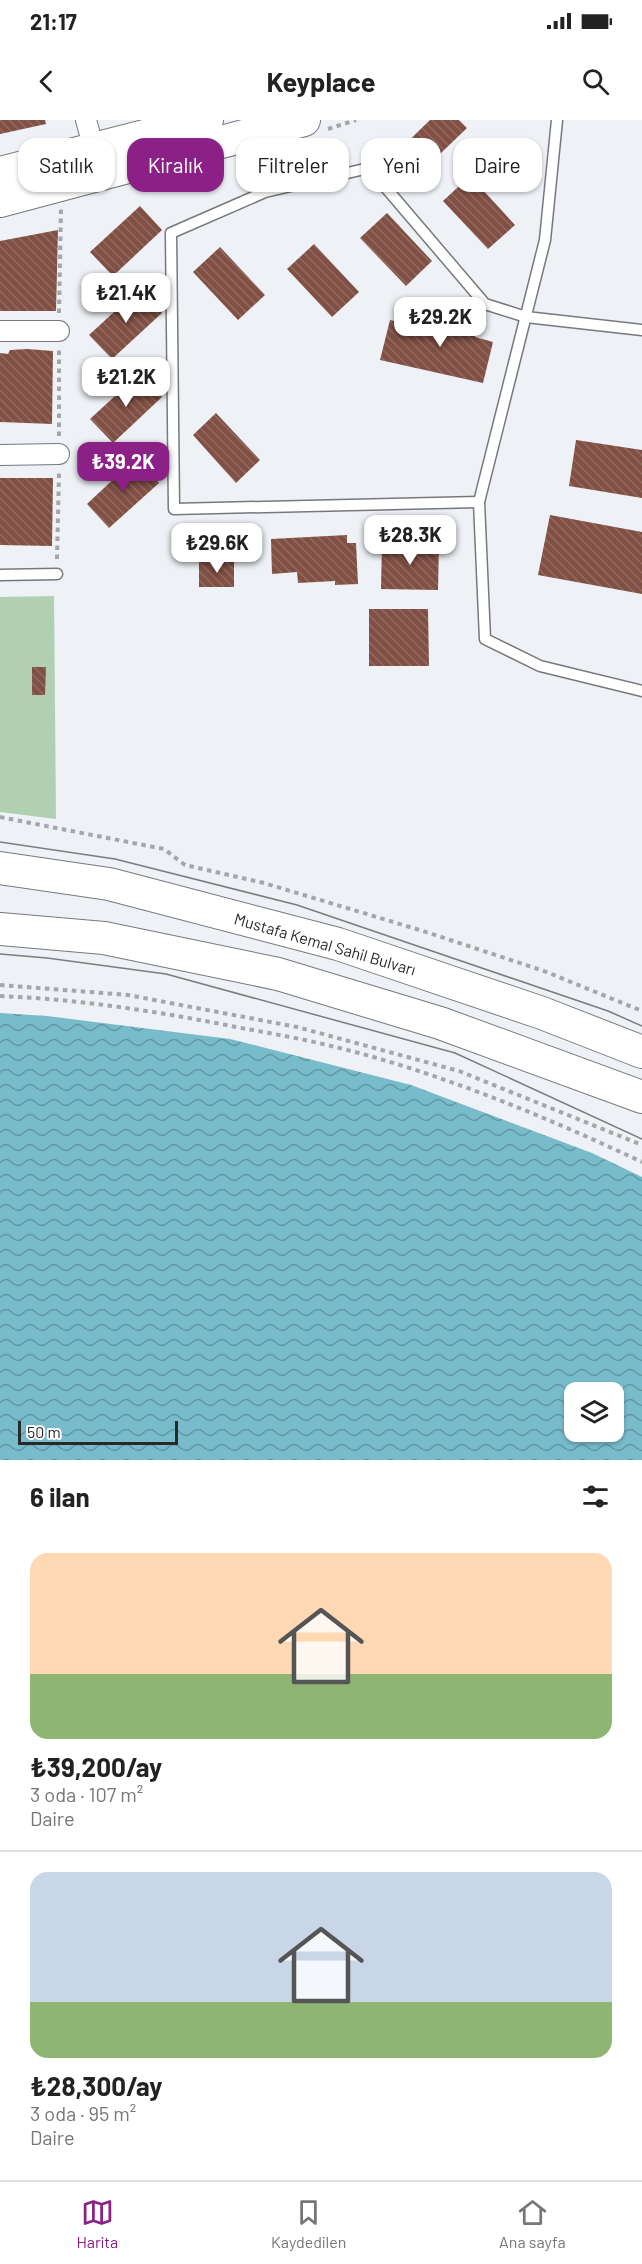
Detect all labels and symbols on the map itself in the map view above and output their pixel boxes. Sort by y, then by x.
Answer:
pin: ₺21.4K [77,273,175,324]
pin: ₺29.2K [391,297,489,348]
pin: ₺21.2K [77,357,175,408]
pin: ₺39.2K [74,442,172,493]
pin: ₺28.3K [361,515,459,566]
pin: ₺29.6K [168,523,266,574]
street label: Mustafa Kemal Sahil Bulvarı [232,908,418,979]
scale bar [18,1418,178,1446]

